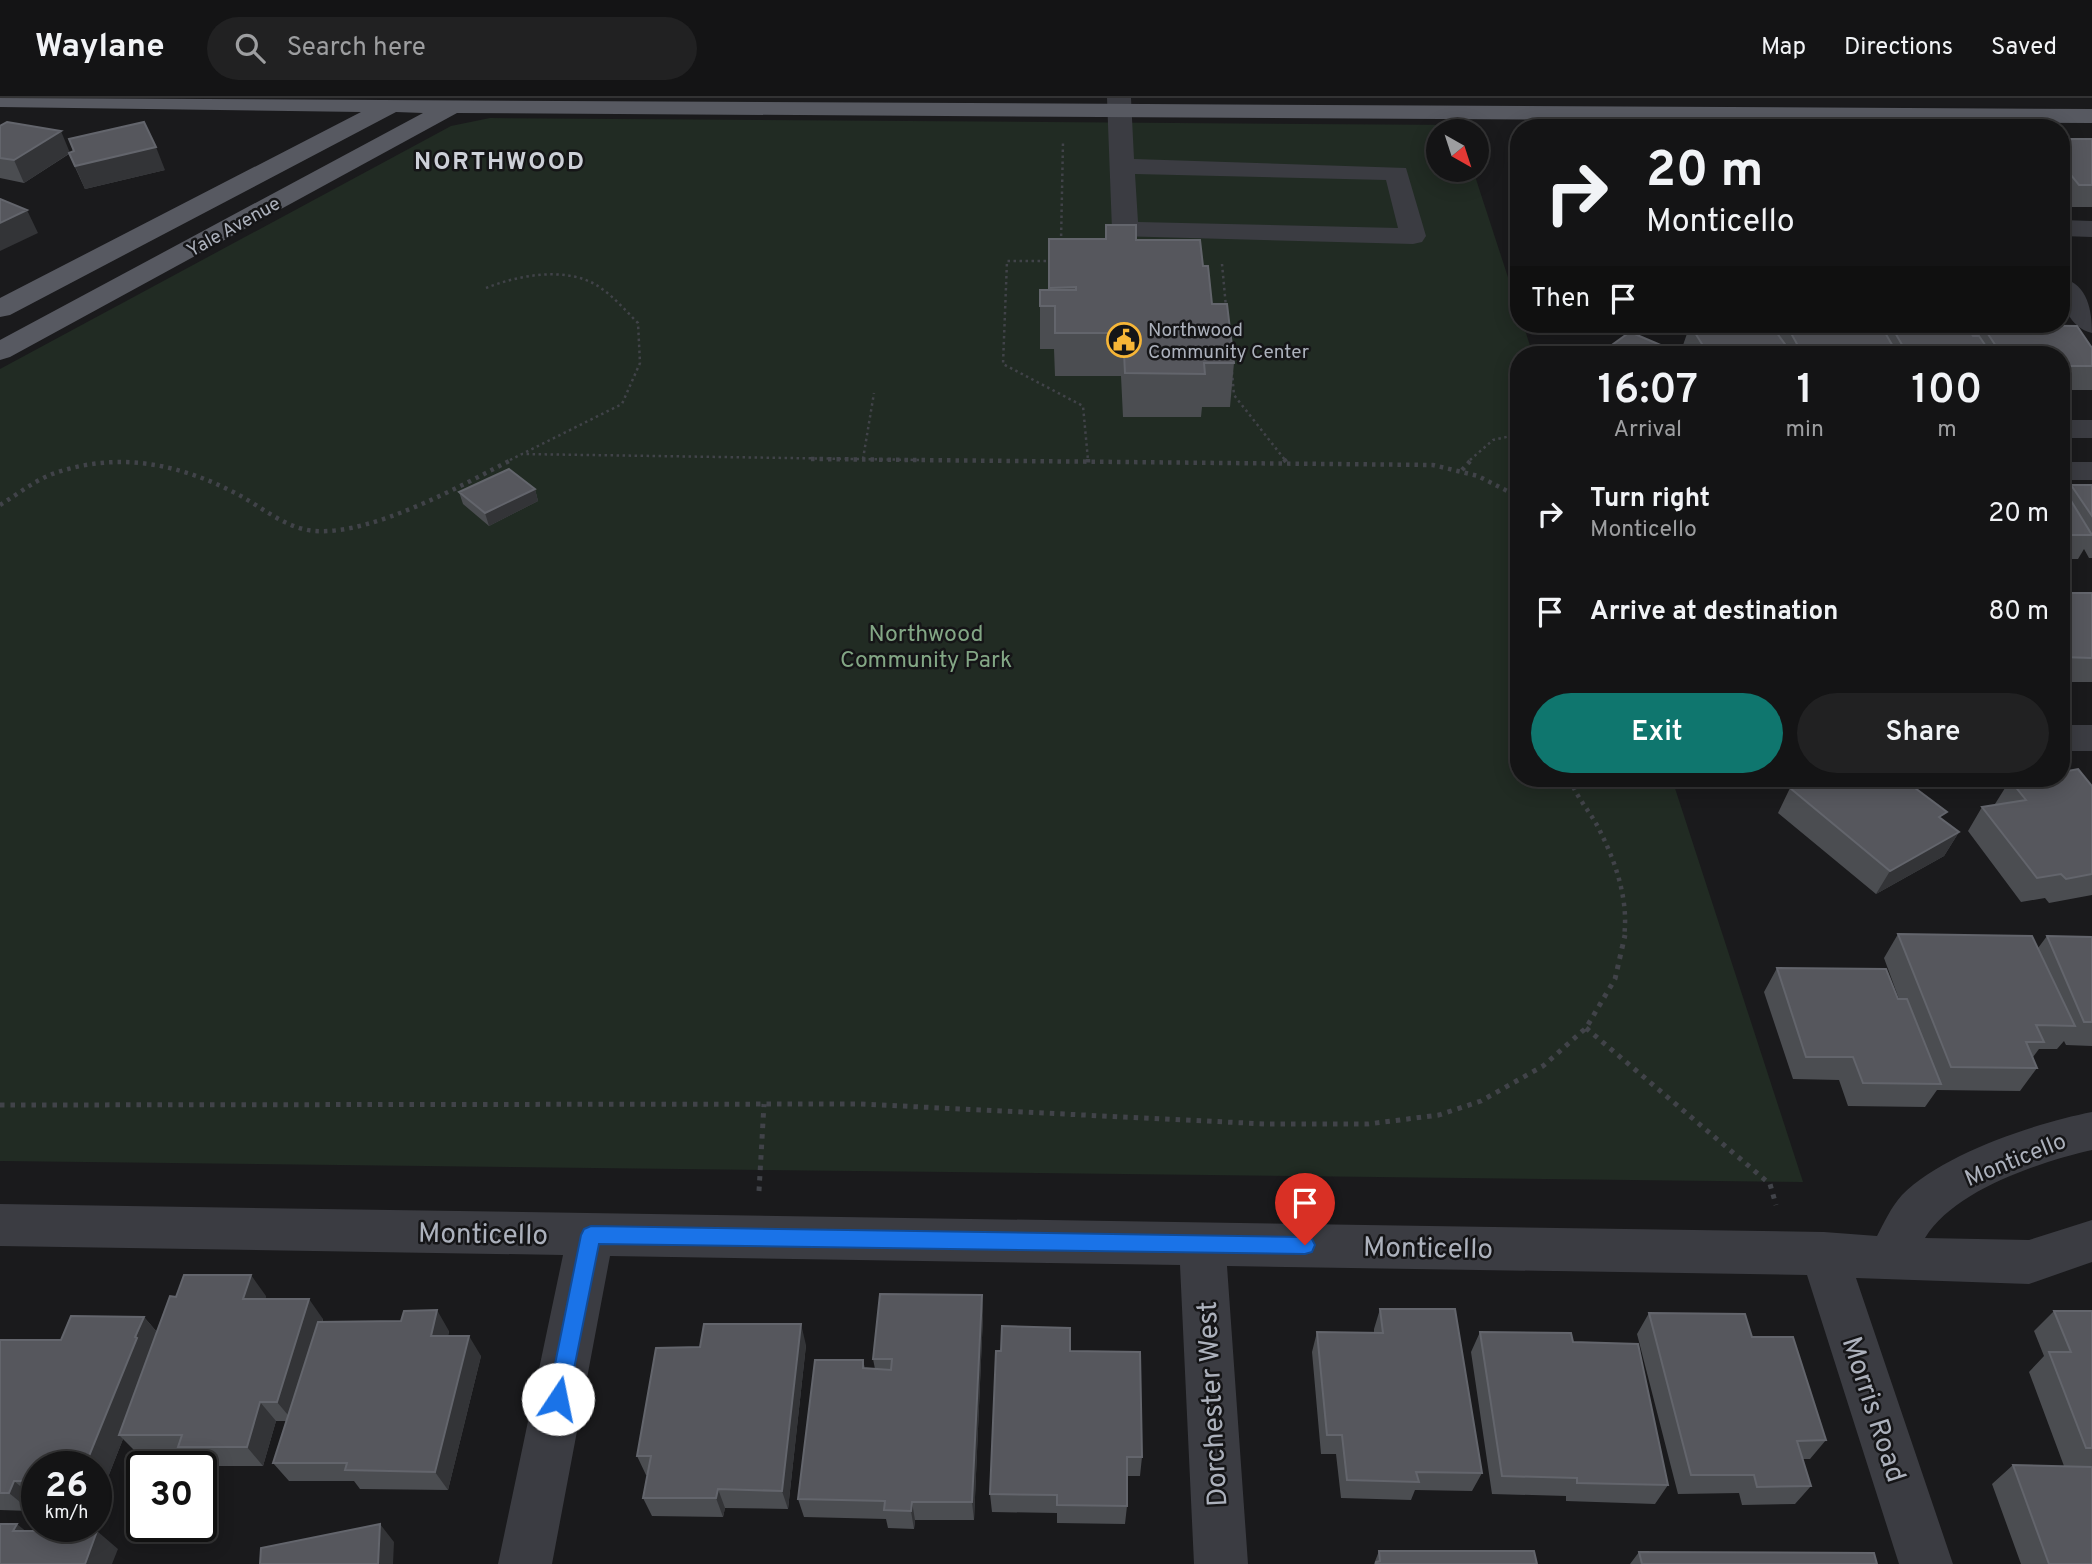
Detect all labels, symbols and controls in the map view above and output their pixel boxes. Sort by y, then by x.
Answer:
search box [207,17,697,80]
text: Waylane [35,27,165,69]
icon: search [231,29,269,67]
text: Search here [287,32,426,65]
text: Map [1761,33,1806,63]
text: Directions [1844,33,1953,63]
text: Saved [1991,33,2057,63]
north arrow [1426,119,1489,182]
map controls [1426,119,1489,182]
text: 20 m [1646,142,1763,204]
icon: right [1531,147,1622,238]
district label: NORTHWOOD [414,148,586,178]
street label: Yale Avenue [183,192,285,263]
text: Monticello [1646,203,1795,243]
icon: arrive [1604,280,1642,318]
text: Then [1531,283,1590,316]
place label: Northwood Community Center [1148,319,1310,365]
public building icon: Northwood Community Center [1105,321,1143,359]
text: 16:07 [1597,365,1698,418]
text: 1 [1797,365,1813,418]
text: 100 [1911,365,1983,418]
text: Arrival [1614,416,1682,445]
text: min [1786,416,1824,445]
text: m [1937,416,1957,445]
text: Turn right [1590,483,1710,516]
icon: right [1531,495,1569,533]
text: 20 m [1988,498,2049,531]
text: Monticello [1590,516,1697,545]
icon: arrive [1531,593,1569,631]
text: Arrive at destination [1590,596,1838,629]
text: 80 m [1989,596,2049,629]
park label: Northwood Community Park [840,621,1012,676]
button: Exit [1531,693,1783,773]
button: Share [1797,693,2049,773]
street label: Monticello [1961,1128,2071,1195]
pin [1275,1173,1335,1245]
icon: arrive [1286,1184,1324,1222]
street label: Monticello [418,1217,548,1255]
street label: Monticello [1363,1231,1493,1269]
street label: Dorchester West [1191,1300,1237,1508]
street label: Morris Road [1832,1332,1913,1487]
position arrow [521,1362,595,1436]
speed limit sign: 30 [126,1451,217,1542]
text: 26 [45,1465,88,1509]
text: km/h [45,1502,88,1525]

